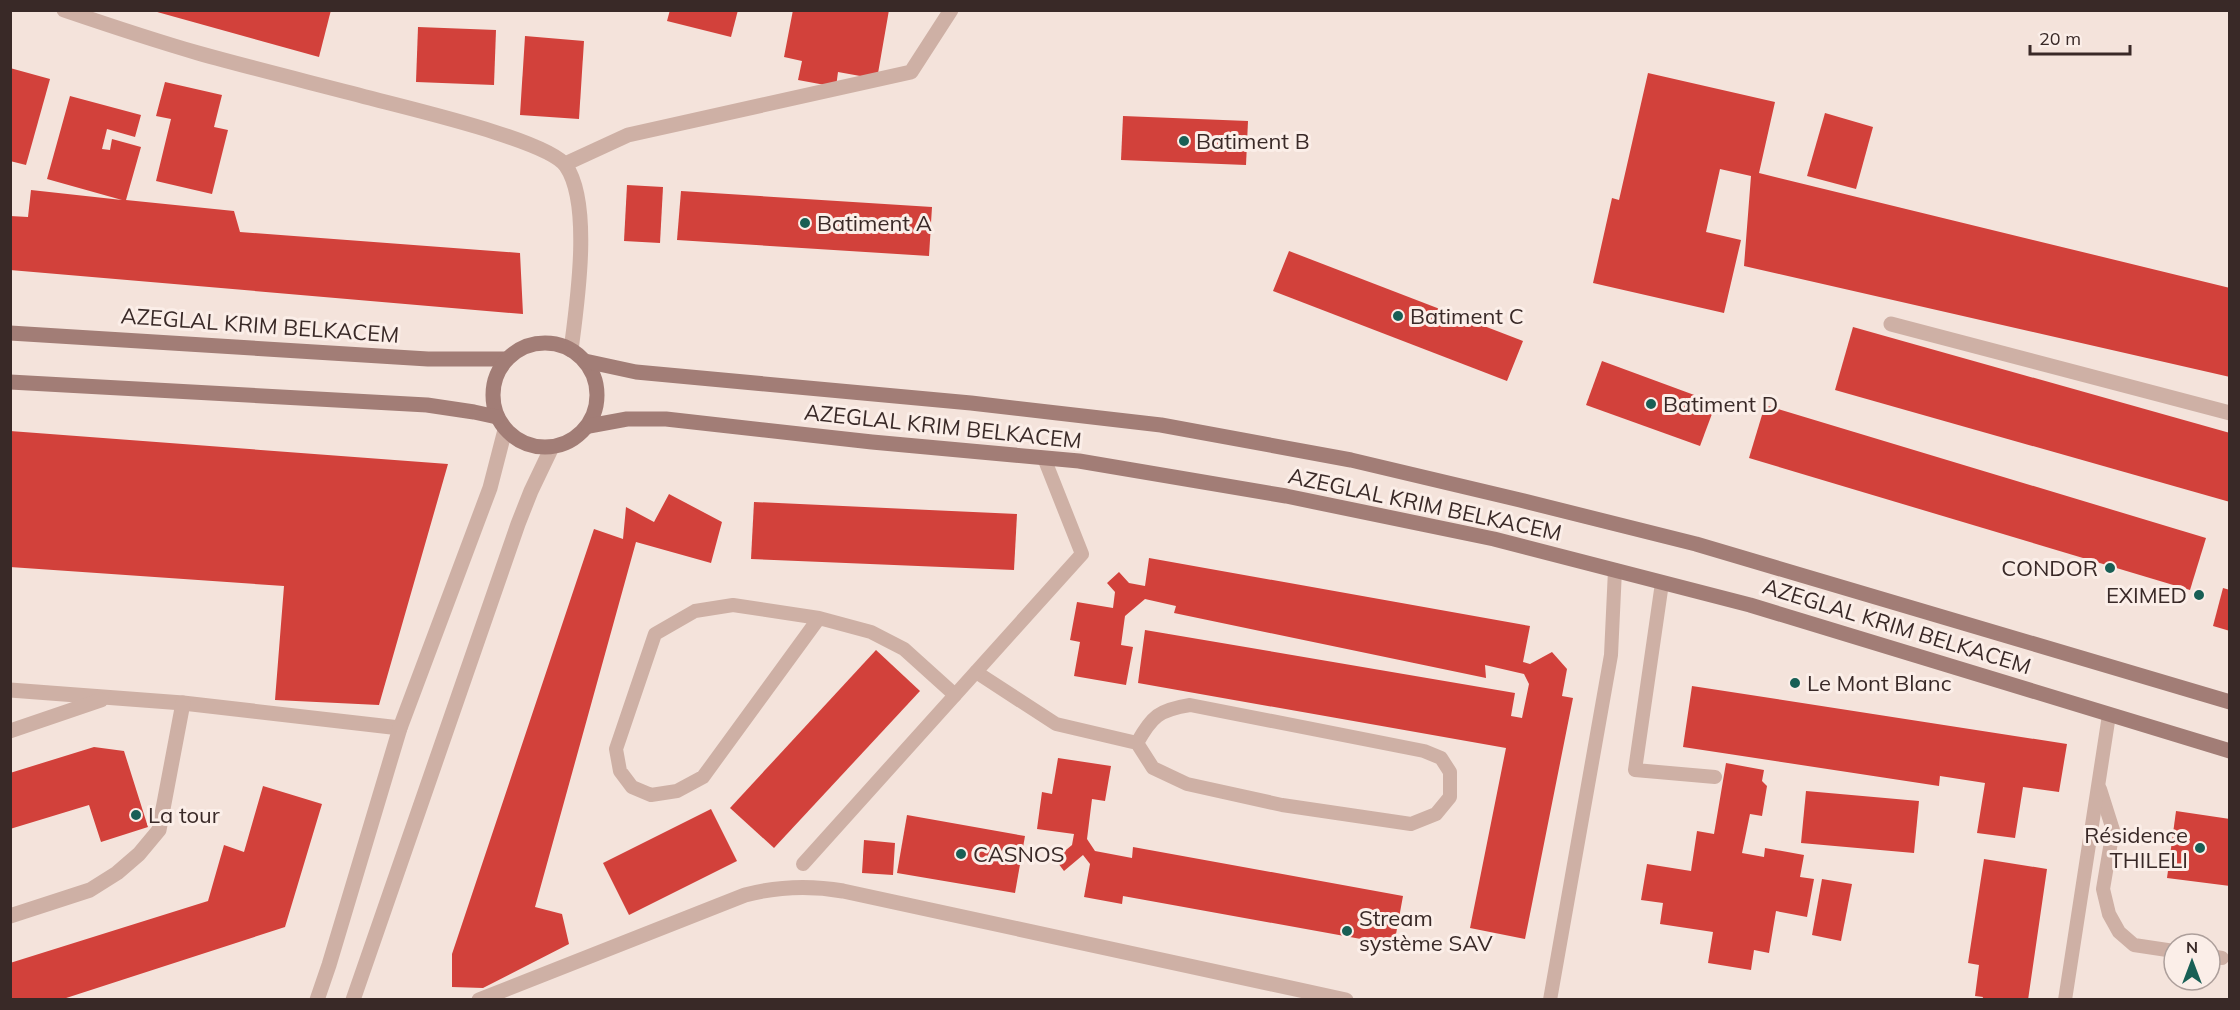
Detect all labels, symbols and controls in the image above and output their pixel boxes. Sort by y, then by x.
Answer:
scale bar [2030,18,2130,56]
text: 20 m [2039,27,2081,50]
place label: Batiment B [1196,127,1310,155]
marker: Batiment B [1177,134,1191,148]
place label: Batiment A [817,209,932,237]
marker: Batiment A [798,216,812,230]
street label: AZEGLAL KRIM BELKACEM [120,301,400,349]
place label: Batiment C [1410,302,1524,330]
marker: Batiment C [1391,309,1405,323]
place label: Batiment D [1663,390,1778,418]
street label: AZEGLAL KRIM BELKACEM [803,397,1083,455]
marker: Batiment D [1644,397,1658,411]
street label: AZEGLAL KRIM BELKACEM [1286,461,1564,547]
place label: CONDOR [2001,554,2098,582]
marker: CONDOR [2103,561,2117,575]
street label: AZEGLAL KRIM BELKACEM [1760,572,2034,680]
place label: EXIMED [2106,581,2187,609]
marker: EXIMED [2192,588,2206,602]
place label: Le Mont Blanc [1807,669,1952,697]
marker: Le Mont Blanc [1788,676,1802,690]
place label: La tour [148,801,220,829]
marker: La tour [129,808,143,822]
place label: Résidence THILELI [2084,821,2188,874]
place label: CASNOS [973,840,1065,868]
marker: Résidence THILELI [2193,841,2207,855]
marker: CASNOS [954,847,968,861]
place label: Stream système SAV [1359,904,1493,957]
marker: Stream système SAV [1340,924,1354,938]
north arrow [2162,932,2222,992]
text: N [2186,937,2198,957]

